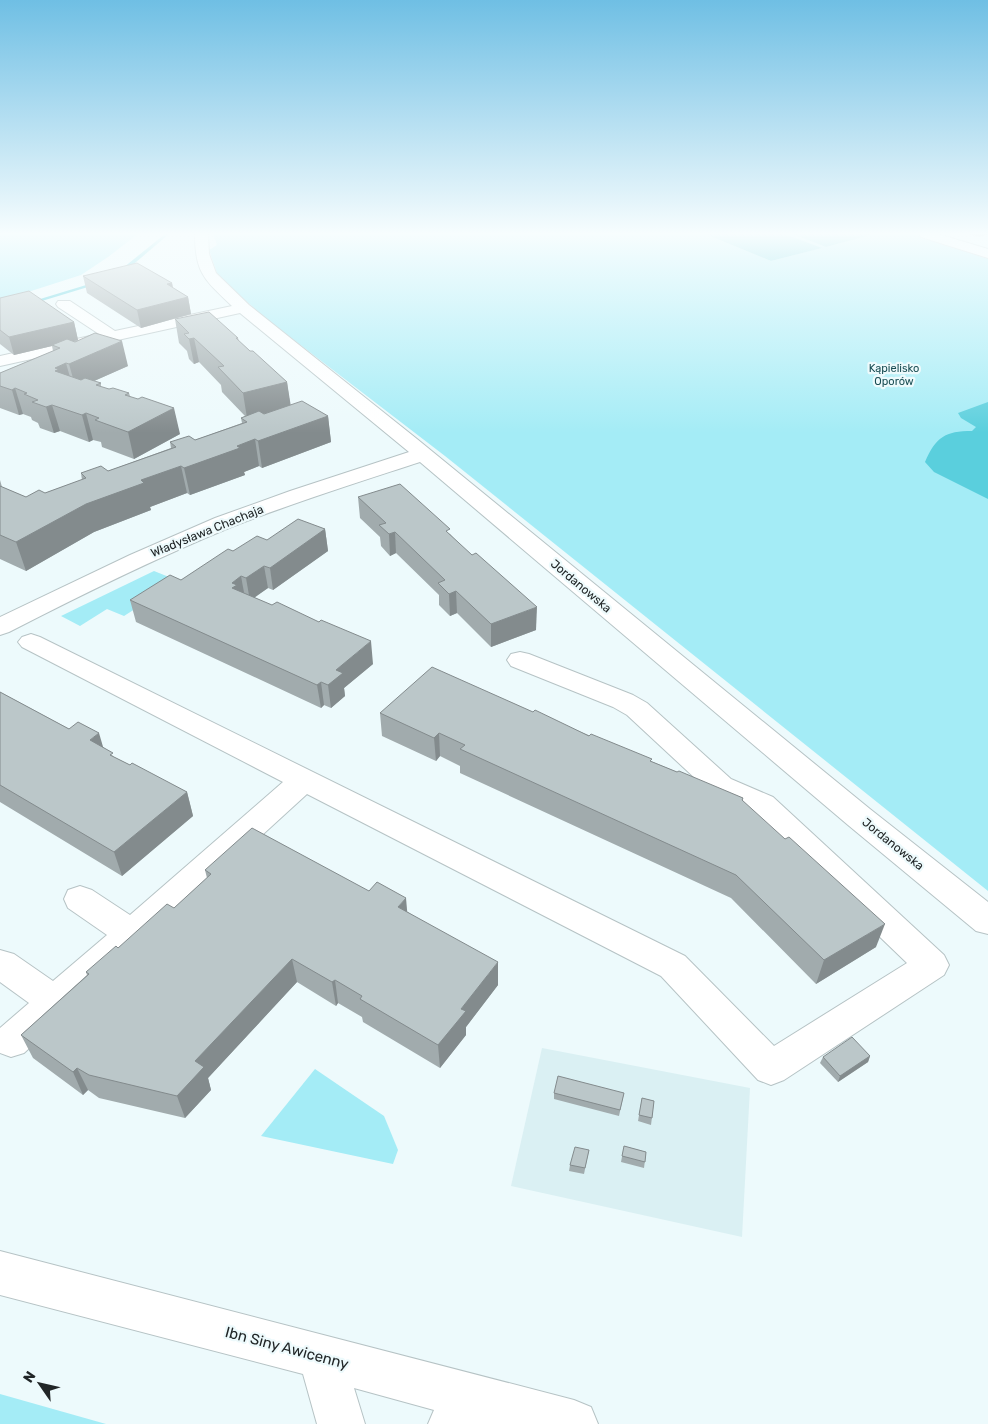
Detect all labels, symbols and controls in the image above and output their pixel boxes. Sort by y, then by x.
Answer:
park label: Kąpielisko Oporów [869,362,919,388]
street label: Władysława Chachaja [149,502,265,560]
street label: Jordanowska [548,557,614,615]
street label: Jordanowska [859,815,927,873]
street label: Ibn Siny Awicenny [223,1323,351,1373]
north arrow [15,1359,65,1409]
text: N [20,1368,40,1386]

